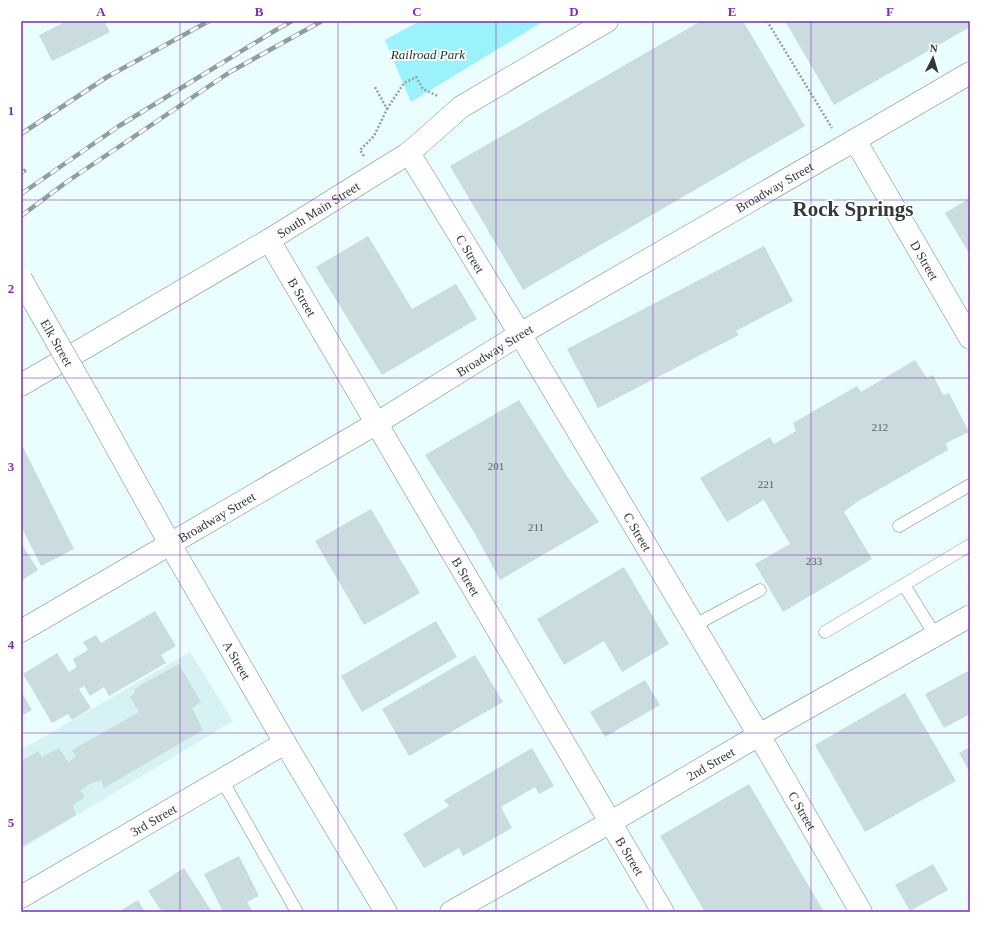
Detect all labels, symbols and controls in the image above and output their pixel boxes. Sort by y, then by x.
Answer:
text: A [96,4,106,19]
text: B [255,4,264,19]
text: C [412,4,422,19]
text: D [569,4,579,19]
text: E [728,4,736,19]
text: F [886,4,894,19]
north arrow [913,38,953,78]
text: N [929,42,938,54]
park label: Railroad Park [390,47,465,62]
text: 1 [8,103,14,118]
street label: Broadway Street [733,158,816,215]
street label: South Main Street [274,178,362,241]
district label: Rock Springs [793,197,913,221]
street label: C Street [453,232,488,276]
street label: D Street [908,238,942,283]
street label: B Street [285,275,320,319]
text: 2 [8,281,14,296]
street label: Elk Street [38,316,77,369]
street label: Broadway Street [453,321,536,379]
house number: 212 [872,421,888,433]
text: 3 [8,459,15,474]
house number: 201 [488,460,504,472]
house number: 221 [758,478,774,490]
street label: Broadway Street [175,488,258,545]
street label: C Street [620,510,655,554]
house number: 211 [528,521,544,533]
street label: B Street [449,554,484,599]
house number: 233 [806,555,823,567]
text: 4 [8,637,15,652]
street label: A Street [220,638,254,682]
street label: 2nd Street [684,743,738,783]
street label: C Street [785,788,820,833]
street label: 3rd Street [127,800,179,839]
text: 5 [8,815,15,830]
street label: B Street [613,834,647,878]

